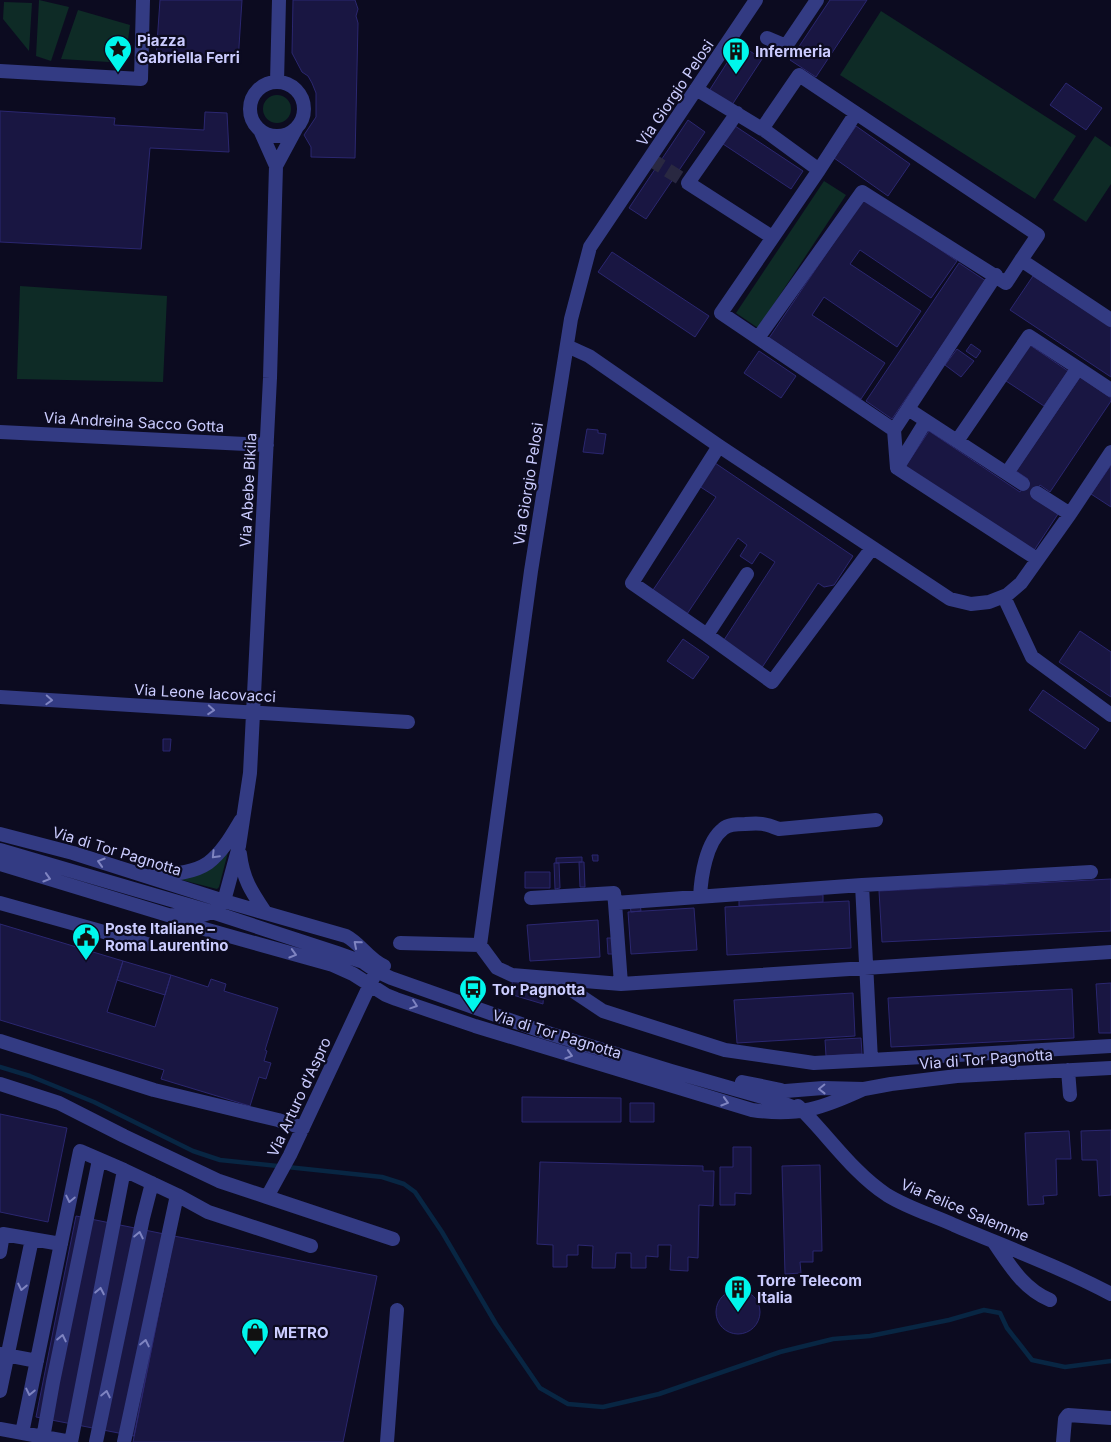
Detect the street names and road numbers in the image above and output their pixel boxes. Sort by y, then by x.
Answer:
street label: Via Giorgio Pelosi [632,36,718,150]
street label: Via Andreina Sacco Gotta [43,408,225,436]
street label: Via Giorgio Pelosi [509,421,547,547]
street label: Via Abebe Bikila [236,432,260,548]
street label: Via Leone Iacovacci [134,680,276,706]
street label: Via di Tor Pagnotta [50,822,184,880]
street label: Via di Tor Pagnotta [490,1005,624,1063]
street label: Via Arturo d'Aspro [263,1034,335,1160]
street label: Via di Tor Pagnotta [918,1045,1054,1073]
street label: Via Felice Salemme [898,1174,1032,1246]

